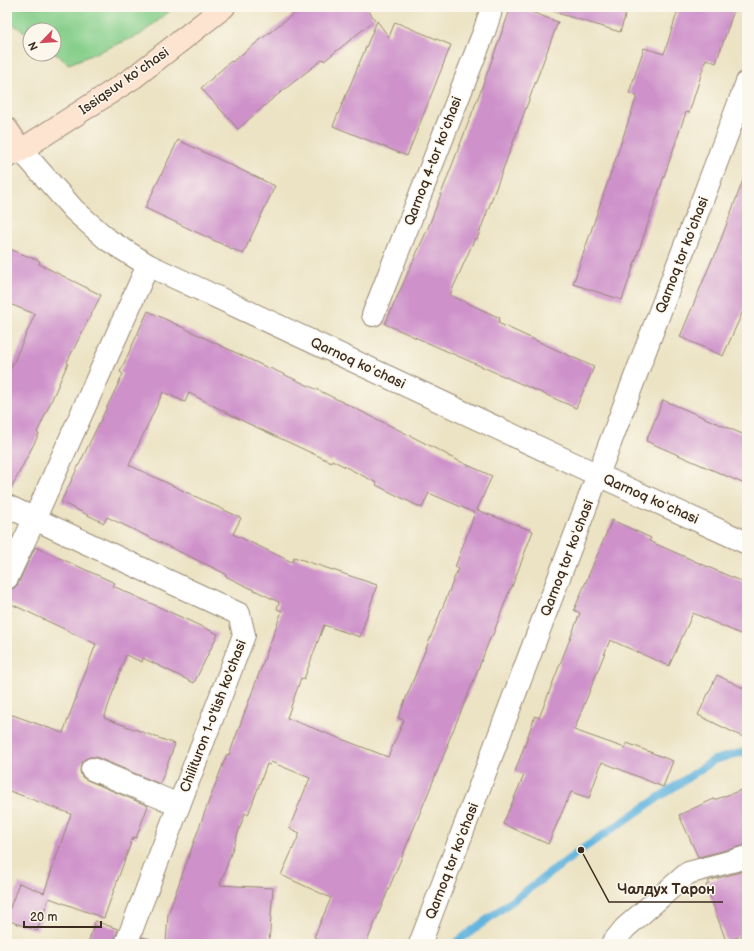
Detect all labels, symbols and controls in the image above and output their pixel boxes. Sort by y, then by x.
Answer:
north arrow [22,22,62,62]
text: N [26,40,41,53]
street label: Issiqsuv koʻchasi [76,44,172,118]
street label: Qarnoq 4-tor koʻchasi [401,94,465,228]
street label: Qarnoq tor koʻchasi [652,194,712,316]
street label: Qarnoq koʻchasi [308,334,408,392]
street label: Qarnoq koʻchasi [601,470,701,528]
street label: Qarnoq tor koʻchasi [537,497,597,619]
street label: Chilituron 1-o'tish ko'chasi [176,637,250,795]
street label: Qarnoq tor koʻchasi [422,800,482,922]
callout: Чалдух Тарон [609,875,723,902]
text: Чалдух Тарон [617,880,715,899]
scale bar [24,903,101,929]
text: 20 m [30,910,57,925]

